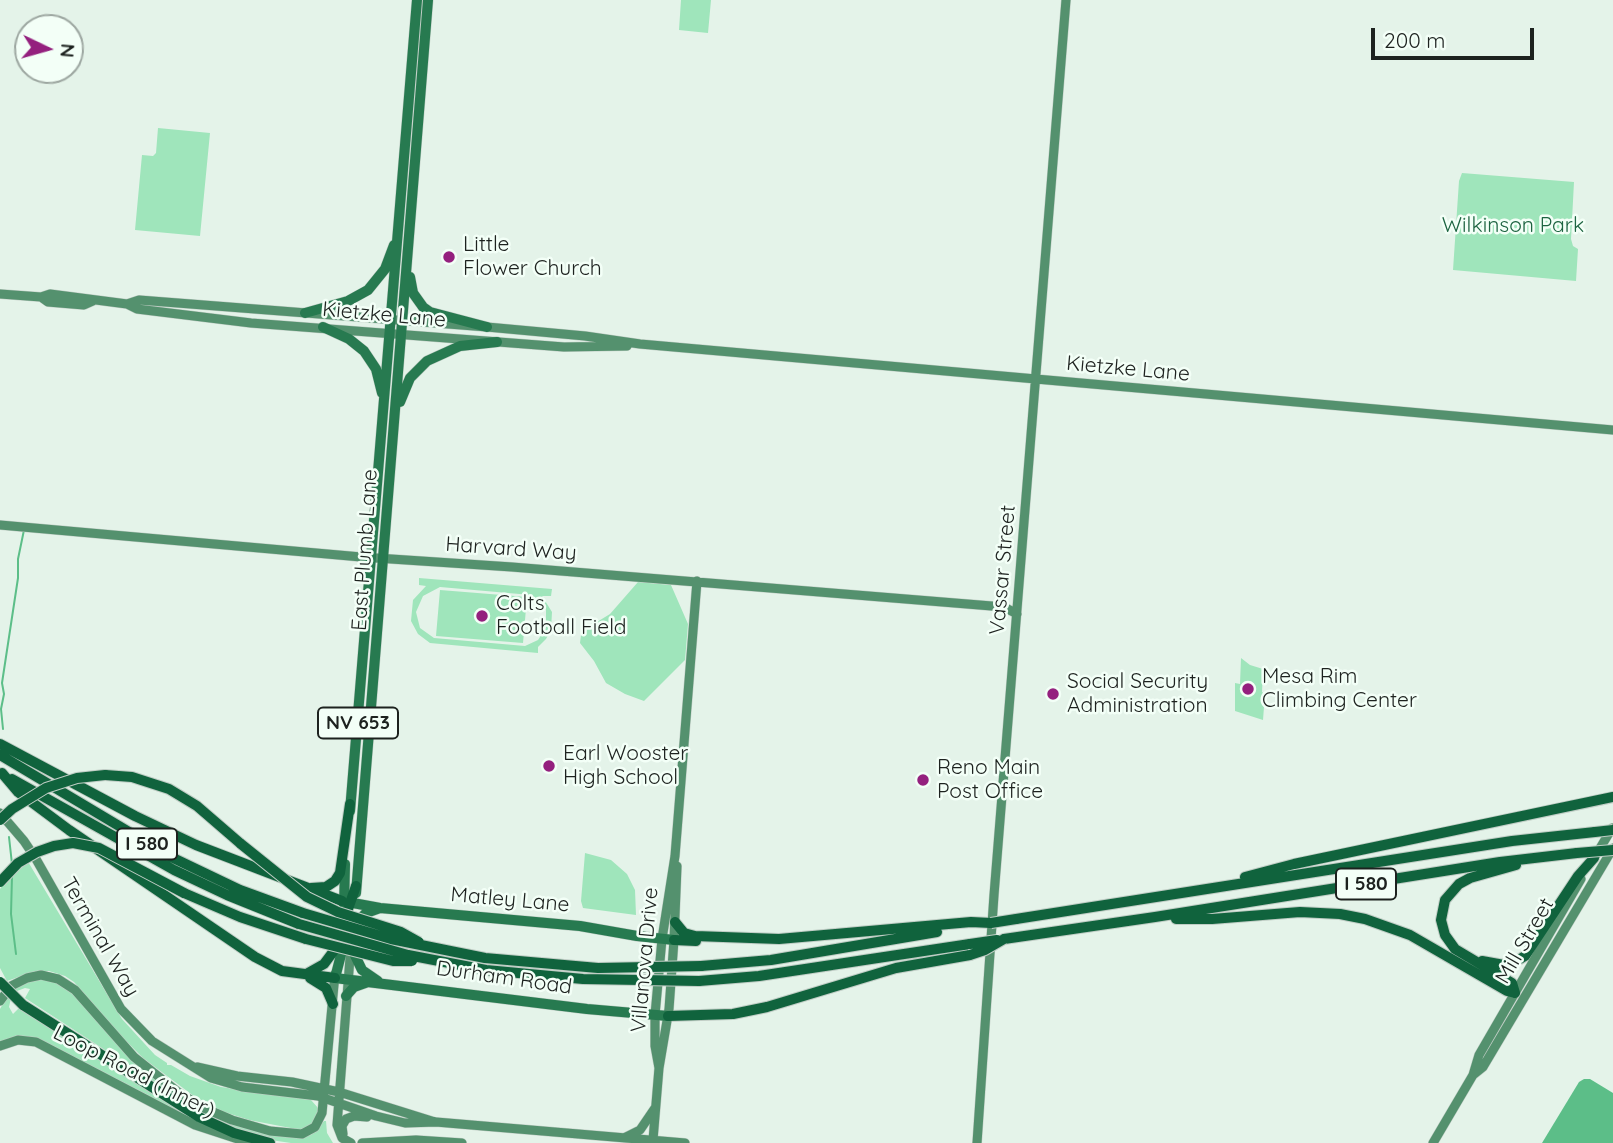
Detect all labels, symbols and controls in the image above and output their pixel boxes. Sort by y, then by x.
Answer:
north arrow [14,14,84,84]
scale bar [1375,14,1538,58]
text: 200 m [1384,27,1446,53]
text: N [55,43,80,59]
park label: Wilkinson Park [1442,213,1584,239]
place label: Little Flower Church [463,232,602,282]
marker: Little Flower Church [441,249,457,265]
street label: Kietzke Lane [321,297,447,333]
street label: Kietzke Lane [1065,351,1191,387]
street label: East Plumb Lane [347,468,383,632]
street label: Vassar Street [985,504,1021,636]
street label: Harvard Way [444,532,578,566]
place label: Colts Football Field [496,591,626,641]
marker: Colts Football Field [474,608,490,624]
place label: Mesa Rim Climbing Center [1262,664,1417,714]
place label: Social Security Administration [1067,669,1208,719]
marker: Mesa Rim Climbing Center [1240,681,1256,697]
marker: Social Security Administration [1045,686,1061,702]
road number: NV 653 [318,708,398,738]
place label: Earl Wooster High School [563,741,688,791]
place label: Reno Main Post Office [937,755,1043,805]
marker: Earl Wooster High School [541,758,557,774]
marker: Reno Main Post Office [915,772,931,788]
road number: I 580 [117,828,177,860]
road number: I 580 [1336,869,1396,900]
street label: Terminal Way [56,873,144,1001]
street label: Matley Lane [450,882,570,918]
street label: Villanova Drive [626,886,664,1034]
street label: Mill Street [1490,894,1560,988]
street label: Durham Road [435,956,573,1000]
street label: Loop Road (Inner) [49,1020,219,1124]

